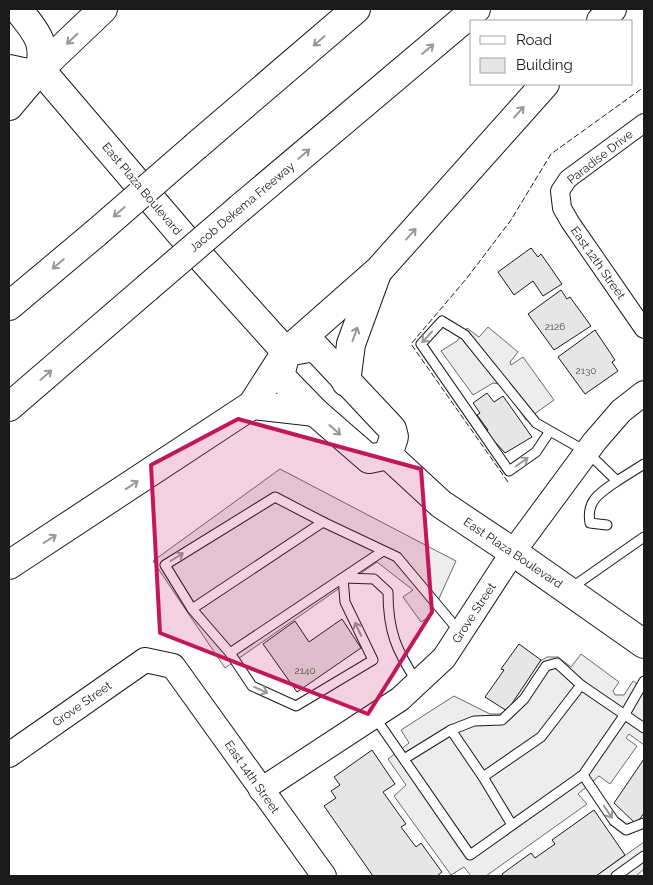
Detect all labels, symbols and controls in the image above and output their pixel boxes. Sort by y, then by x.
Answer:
legend [470,20,633,85]
text: Road [516,31,552,49]
one-way arrow [65,33,78,45]
one-way arrow [312,35,325,46]
one-way arrow [422,44,435,55]
text: Building [516,56,573,74]
one-way arrow [513,106,525,119]
street label: Paradise Drive [564,127,636,187]
street label: East Plaza Boulevard [99,140,185,238]
one-way arrow [298,149,311,160]
street label: Jacob Dekema Freeway [187,159,298,255]
one-way arrow [112,207,125,218]
street label: East 12th Street [568,224,628,302]
one-way arrow [405,227,417,240]
one-way arrow [52,258,65,270]
house number: 2126 [545,321,565,332]
one-way arrow [351,327,360,342]
one-way arrow [421,330,433,343]
house number: 2130 [576,365,596,376]
one-way arrow [39,370,52,381]
one-way arrow [329,424,342,435]
one-way arrow [515,457,529,467]
one-way arrow [125,480,139,490]
street label: East Plaza Boulevard [461,515,565,591]
one-way arrow [43,534,57,544]
one-way arrow [170,552,184,562]
street label: Grove Street [449,580,499,646]
one-way arrow [353,622,362,637]
house number: 2140 [294,665,316,676]
street label: Grove Street [50,678,114,730]
one-way arrow [253,685,268,695]
street label: East 14th Street [222,738,282,816]
one-way arrow [603,805,613,819]

